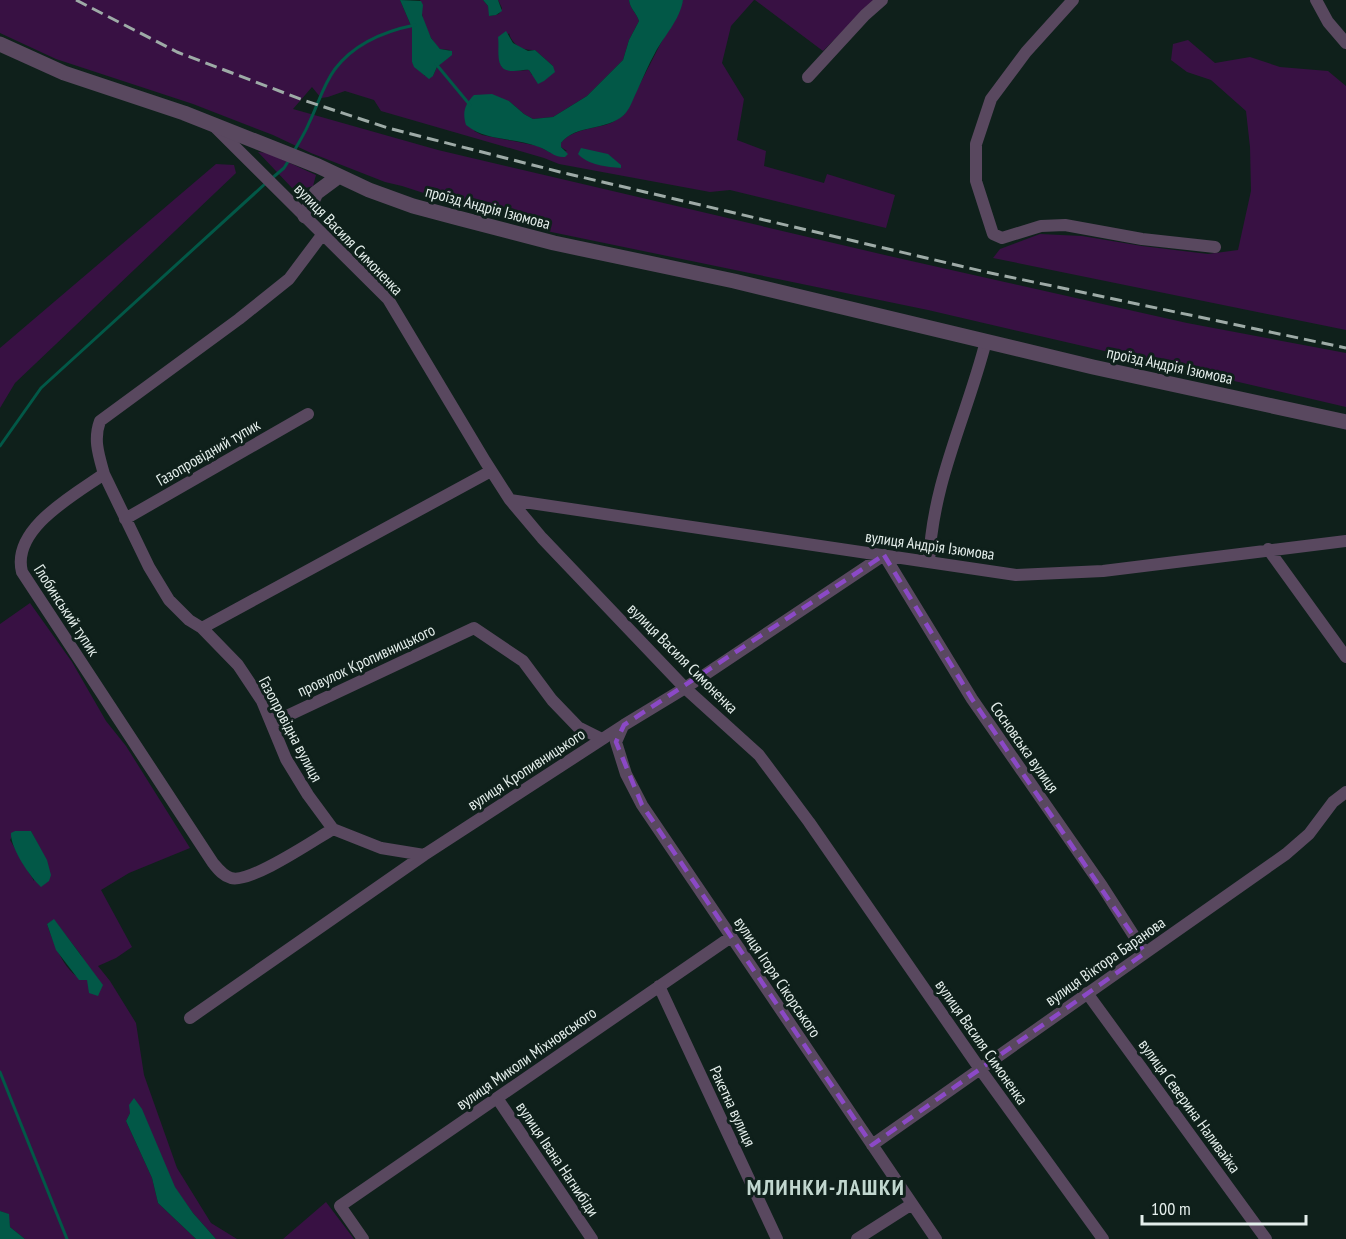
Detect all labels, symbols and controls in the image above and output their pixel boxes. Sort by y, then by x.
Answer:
street label: вулиця Василя Симоненка [290,179,408,299]
street label: проїзд Андрія Ізюмова [423,181,553,233]
street label: проїзд Андрія Ізюмова [1105,342,1235,388]
street label: Газопровідний тупик [153,414,264,490]
street label: вулиця Андрія Ізюмова [864,526,996,564]
street label: Глобинський тупик [30,560,104,660]
street label: вулиця Василя Симоненка [624,599,742,717]
street label: провулок Кропивницького [294,619,438,701]
street label: Газопровідна вулиця [255,673,327,785]
street label: Сосновська вулиця [986,698,1064,796]
street label: вулиця Кропивницького [463,724,589,814]
street label: вулиця Віктора Баранова [1041,912,1169,1010]
street label: вулиця Ігоря Сікорського [730,913,826,1041]
street label: вулиця Василя Симоненка [931,976,1033,1108]
street label: вулиця Миколи Міхновського [452,1002,600,1114]
street label: вулиця Северина Наливайка [1135,1035,1245,1177]
street label: Ракетна вулиця [706,1062,760,1150]
street label: вулиця Івана Нагнибіди [512,1098,604,1220]
district label: МЛИНКИ-ЛАШКИ [747,1173,905,1201]
scale bar [1142,1188,1306,1226]
text: 100 m [1151,1197,1191,1220]

